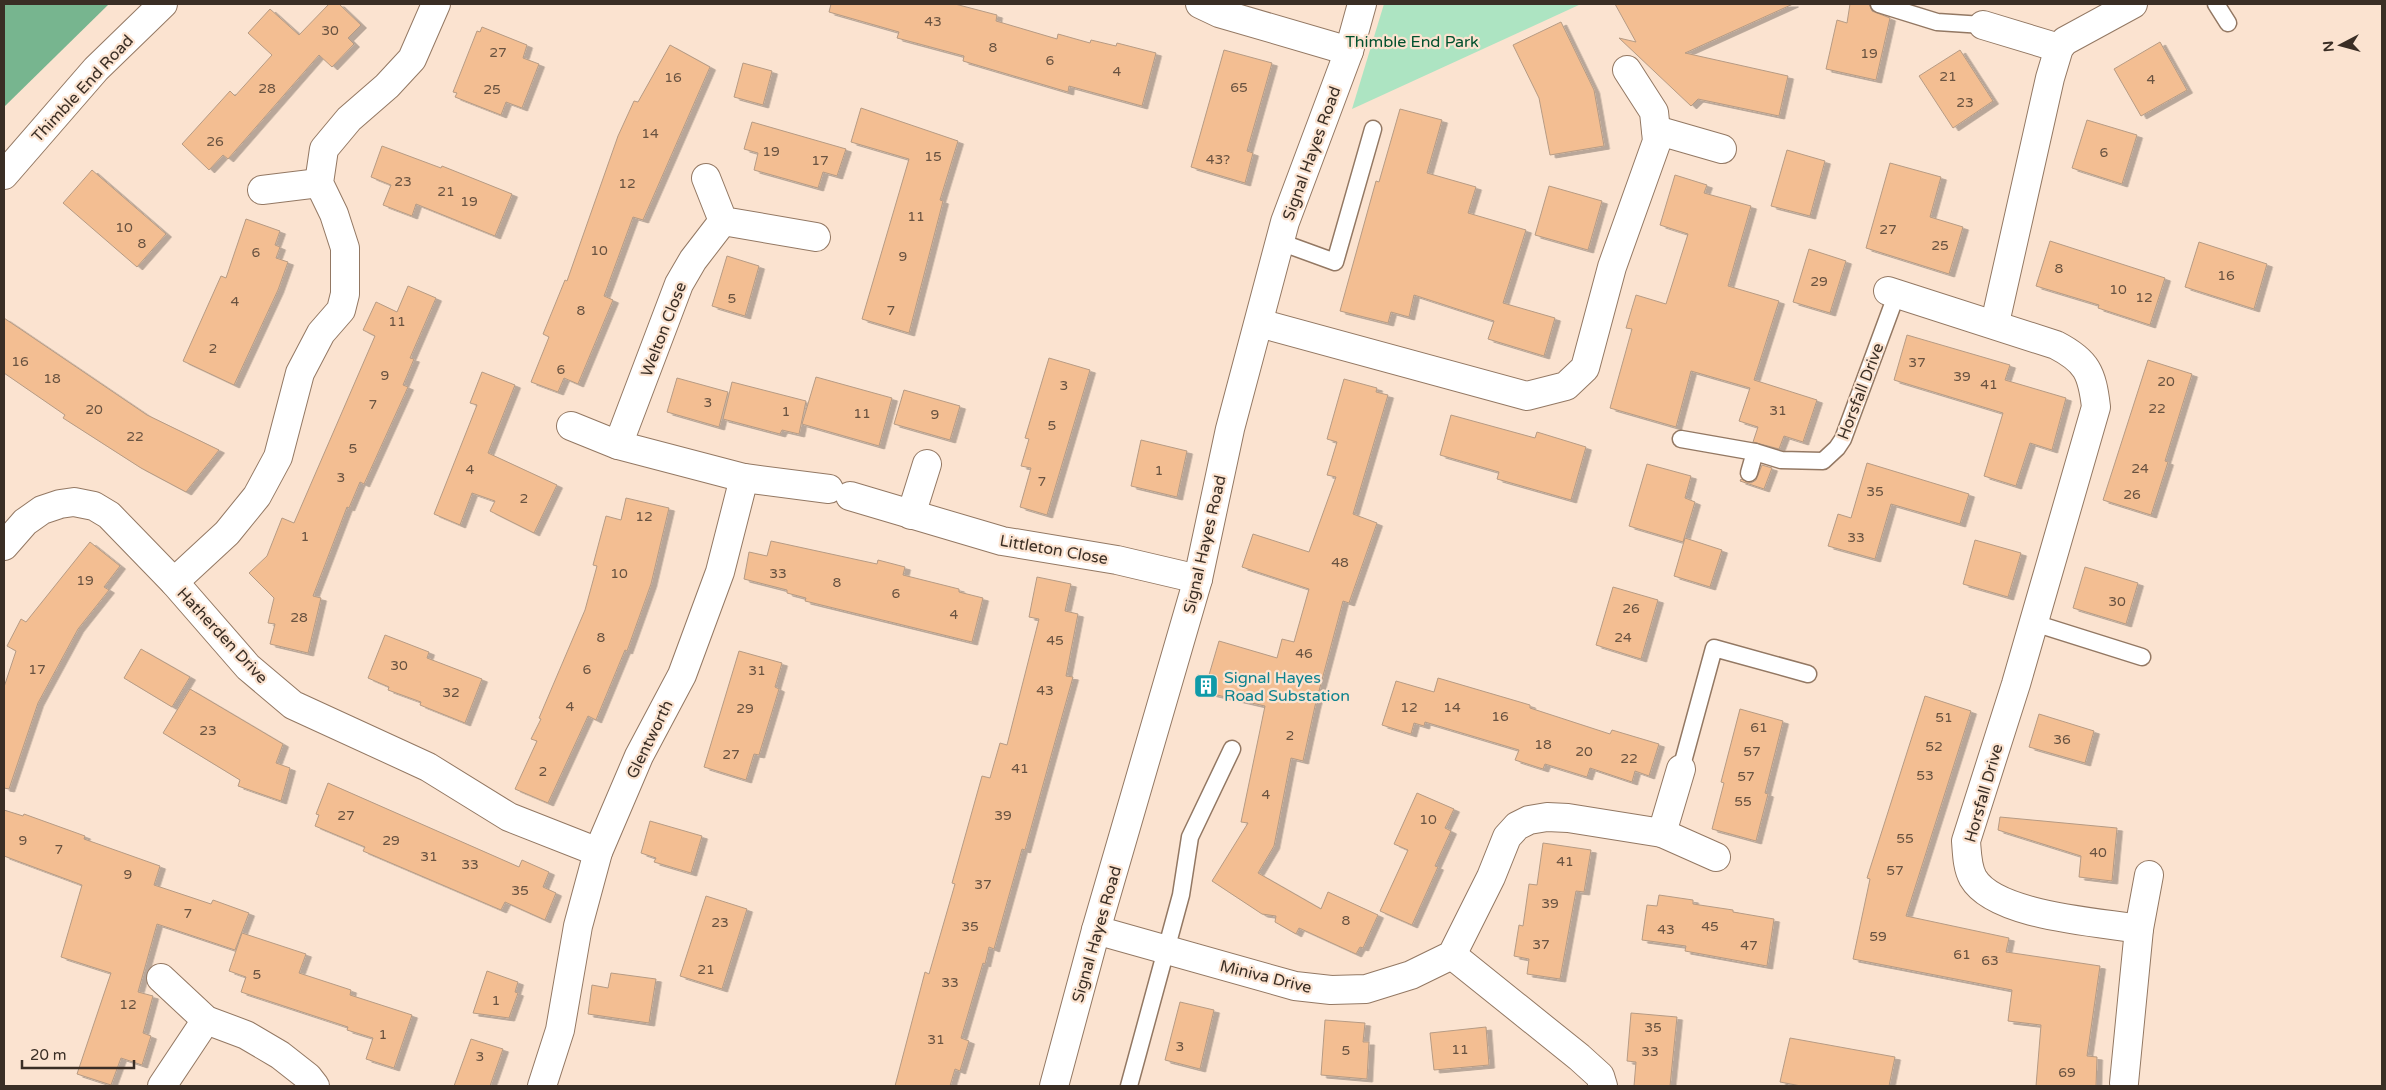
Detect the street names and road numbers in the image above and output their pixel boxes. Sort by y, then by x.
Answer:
street label: Thimble End Road [28,31,138,147]
street label: Signal Hayes Road [1278,84,1345,223]
street label: Welton Close [637,279,691,379]
street label: Horsfall Drive [1833,340,1889,442]
street label: Signal Hayes Road [1179,473,1231,615]
street label: Littleton Close [998,531,1110,569]
street label: Hatherden Drive [173,583,272,688]
street label: Glentworth [622,697,678,782]
street label: Horsfall Drive [1960,742,2008,845]
street label: Signal Hayes Road [1068,864,1126,1005]
street label: Miniva Drive [1218,956,1314,998]

